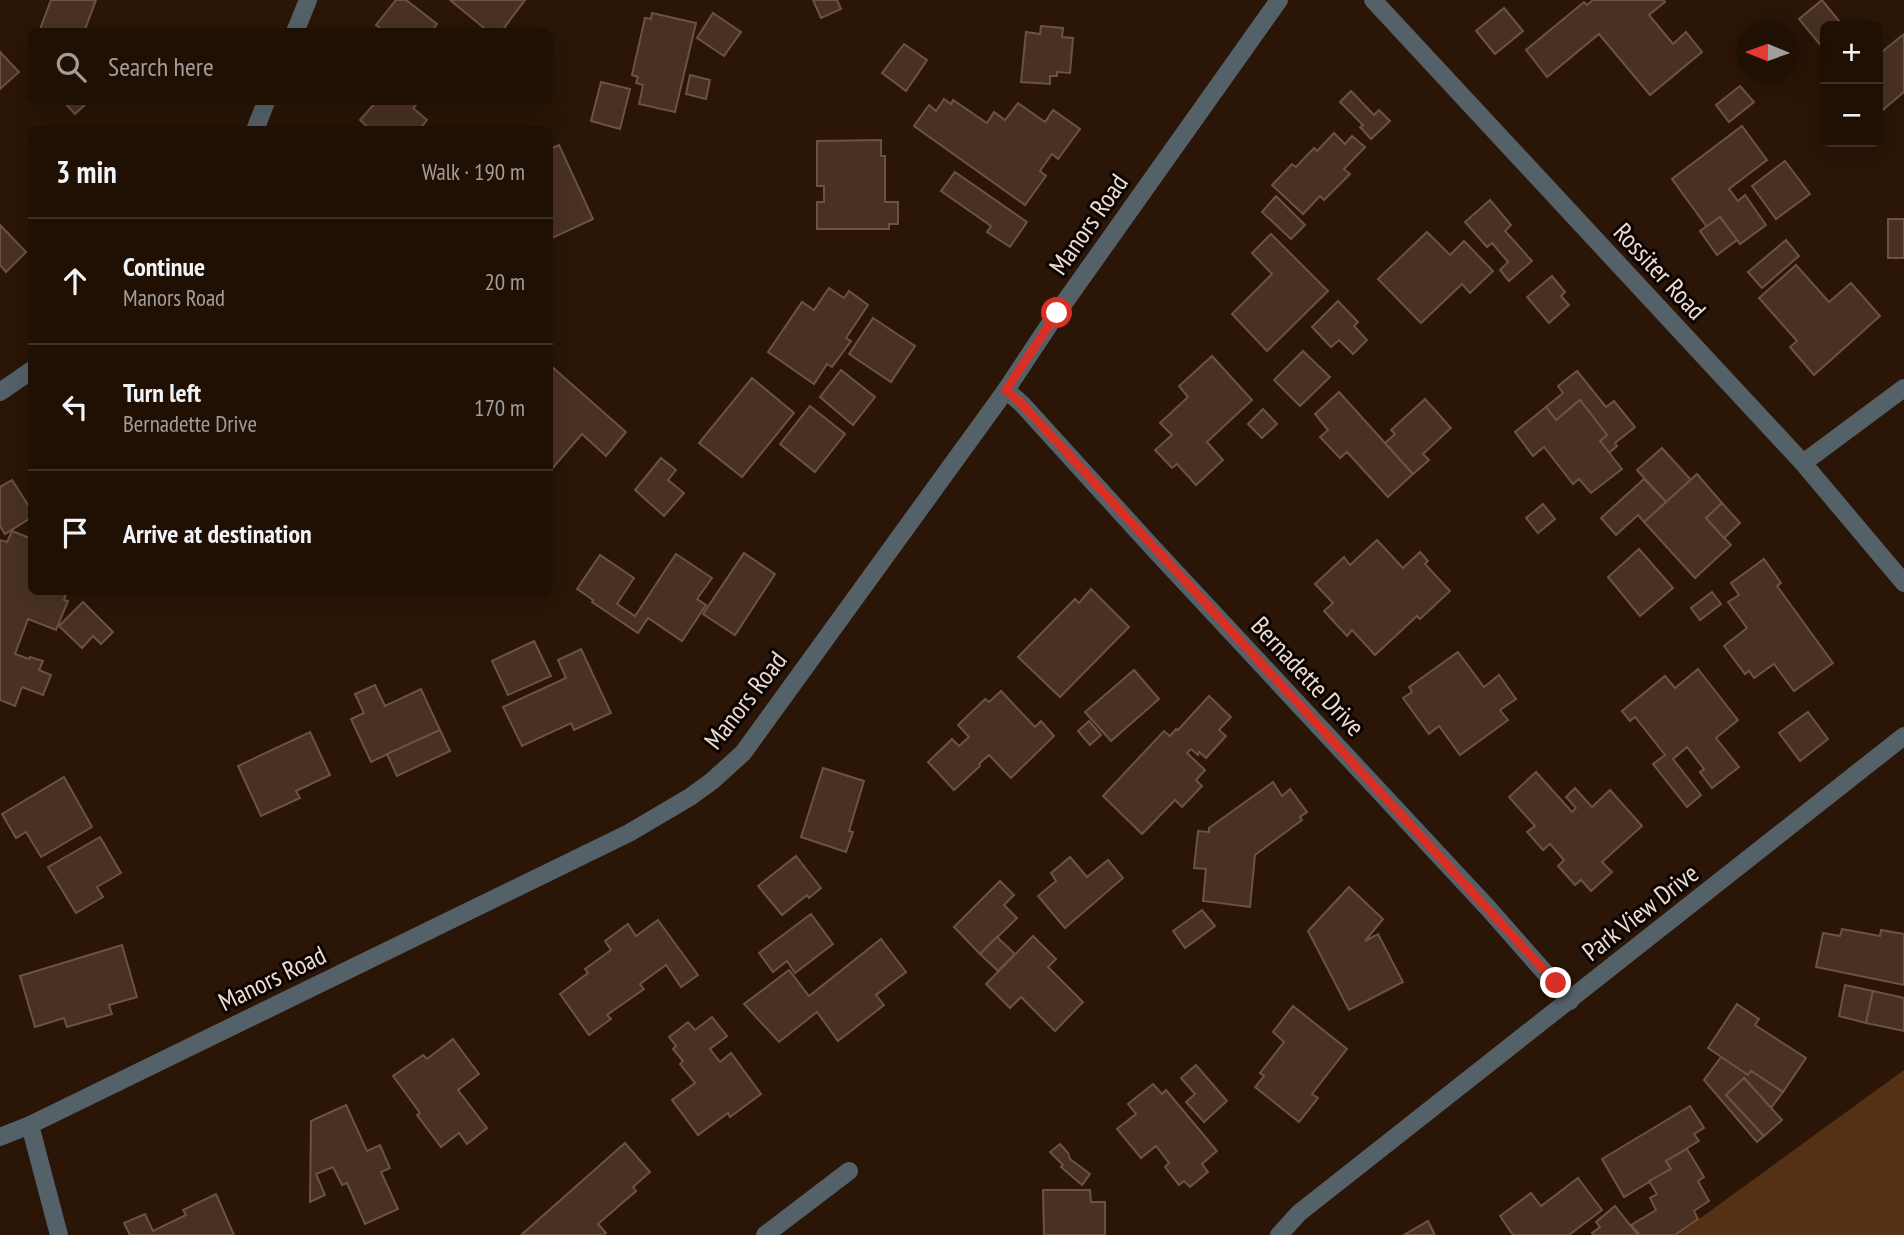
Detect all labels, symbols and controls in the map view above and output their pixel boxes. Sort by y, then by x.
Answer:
north arrow [1736,21,1799,84]
map controls [1820,21,1883,147]
button: + [1820,21,1883,84]
search box [28,28,553,105]
icon: search [52,48,90,86]
text: Search here [108,50,214,83]
button: − [1820,84,1883,147]
text: 3 min [56,152,117,191]
text: Walk · 190 m [422,157,525,186]
street label: Manors Road [1041,167,1135,281]
street label: Rossiter Road [1607,216,1713,326]
text: Continue [123,250,205,283]
icon: ahead [56,262,94,300]
text: 20 m [484,267,525,296]
text: Manors Road [123,283,225,312]
route start [1041,297,1072,328]
text: Turn left [123,376,201,409]
icon: left [56,388,94,426]
text: 170 m [474,393,525,422]
text: Bernadette Drive [123,409,257,438]
icon: arrive [56,514,94,552]
text: Arrive at destination [123,517,312,550]
street label: Bernadette Drive [1244,609,1372,743]
street label: Manors Road [696,644,794,756]
street label: Park View Drive [1575,856,1705,968]
street label: Manors Road [213,938,331,1018]
route end [1540,967,1571,998]

